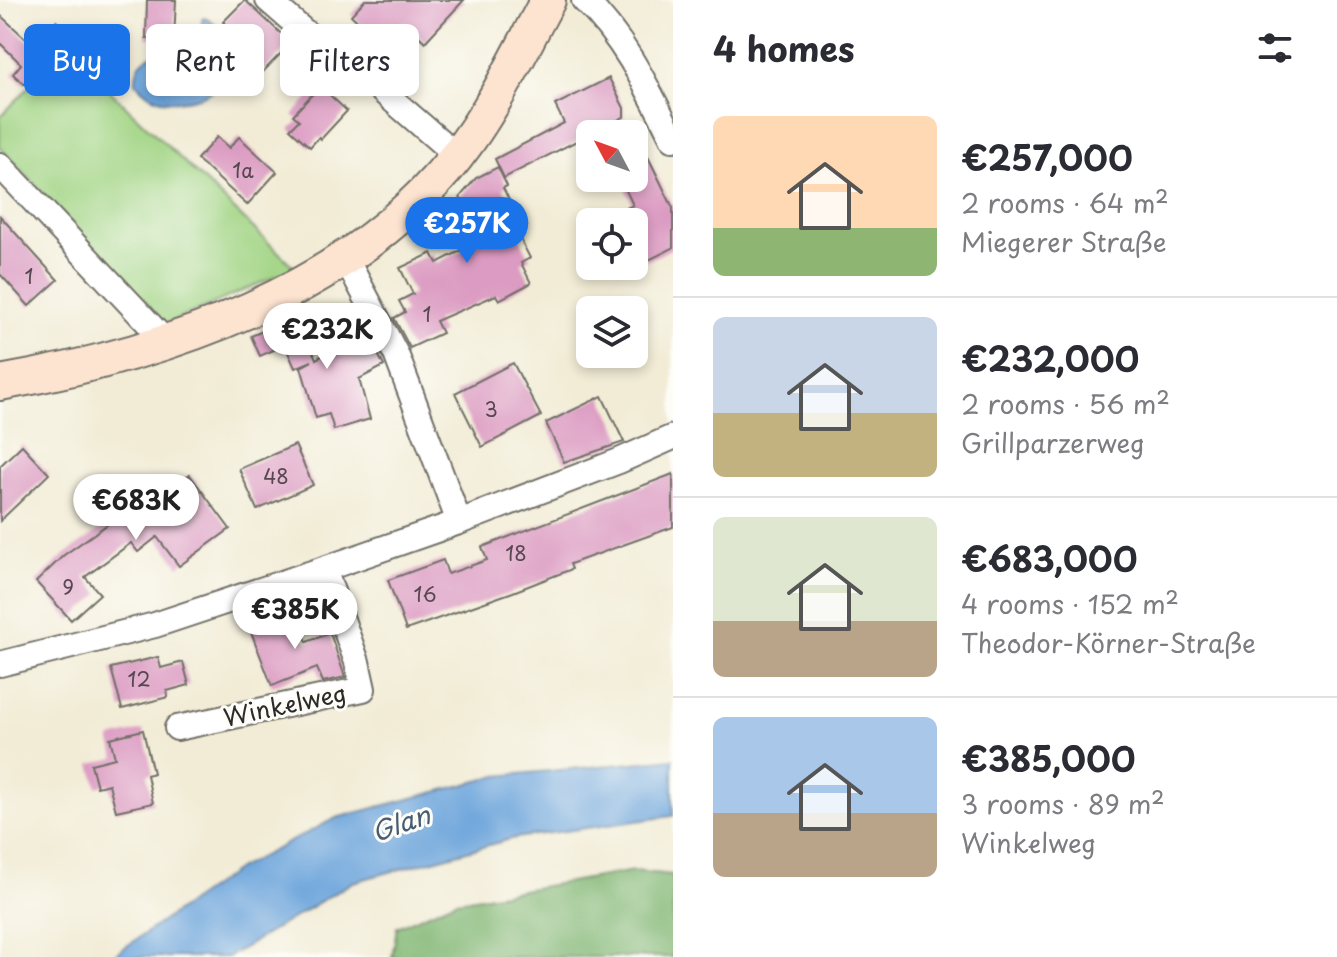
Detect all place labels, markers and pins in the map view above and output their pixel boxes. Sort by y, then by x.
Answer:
pin: €257K [411,197,523,265]
pin: €232K [271,303,383,371]
pin: €683K [80,474,192,542]
pin: €385K [239,583,351,651]

